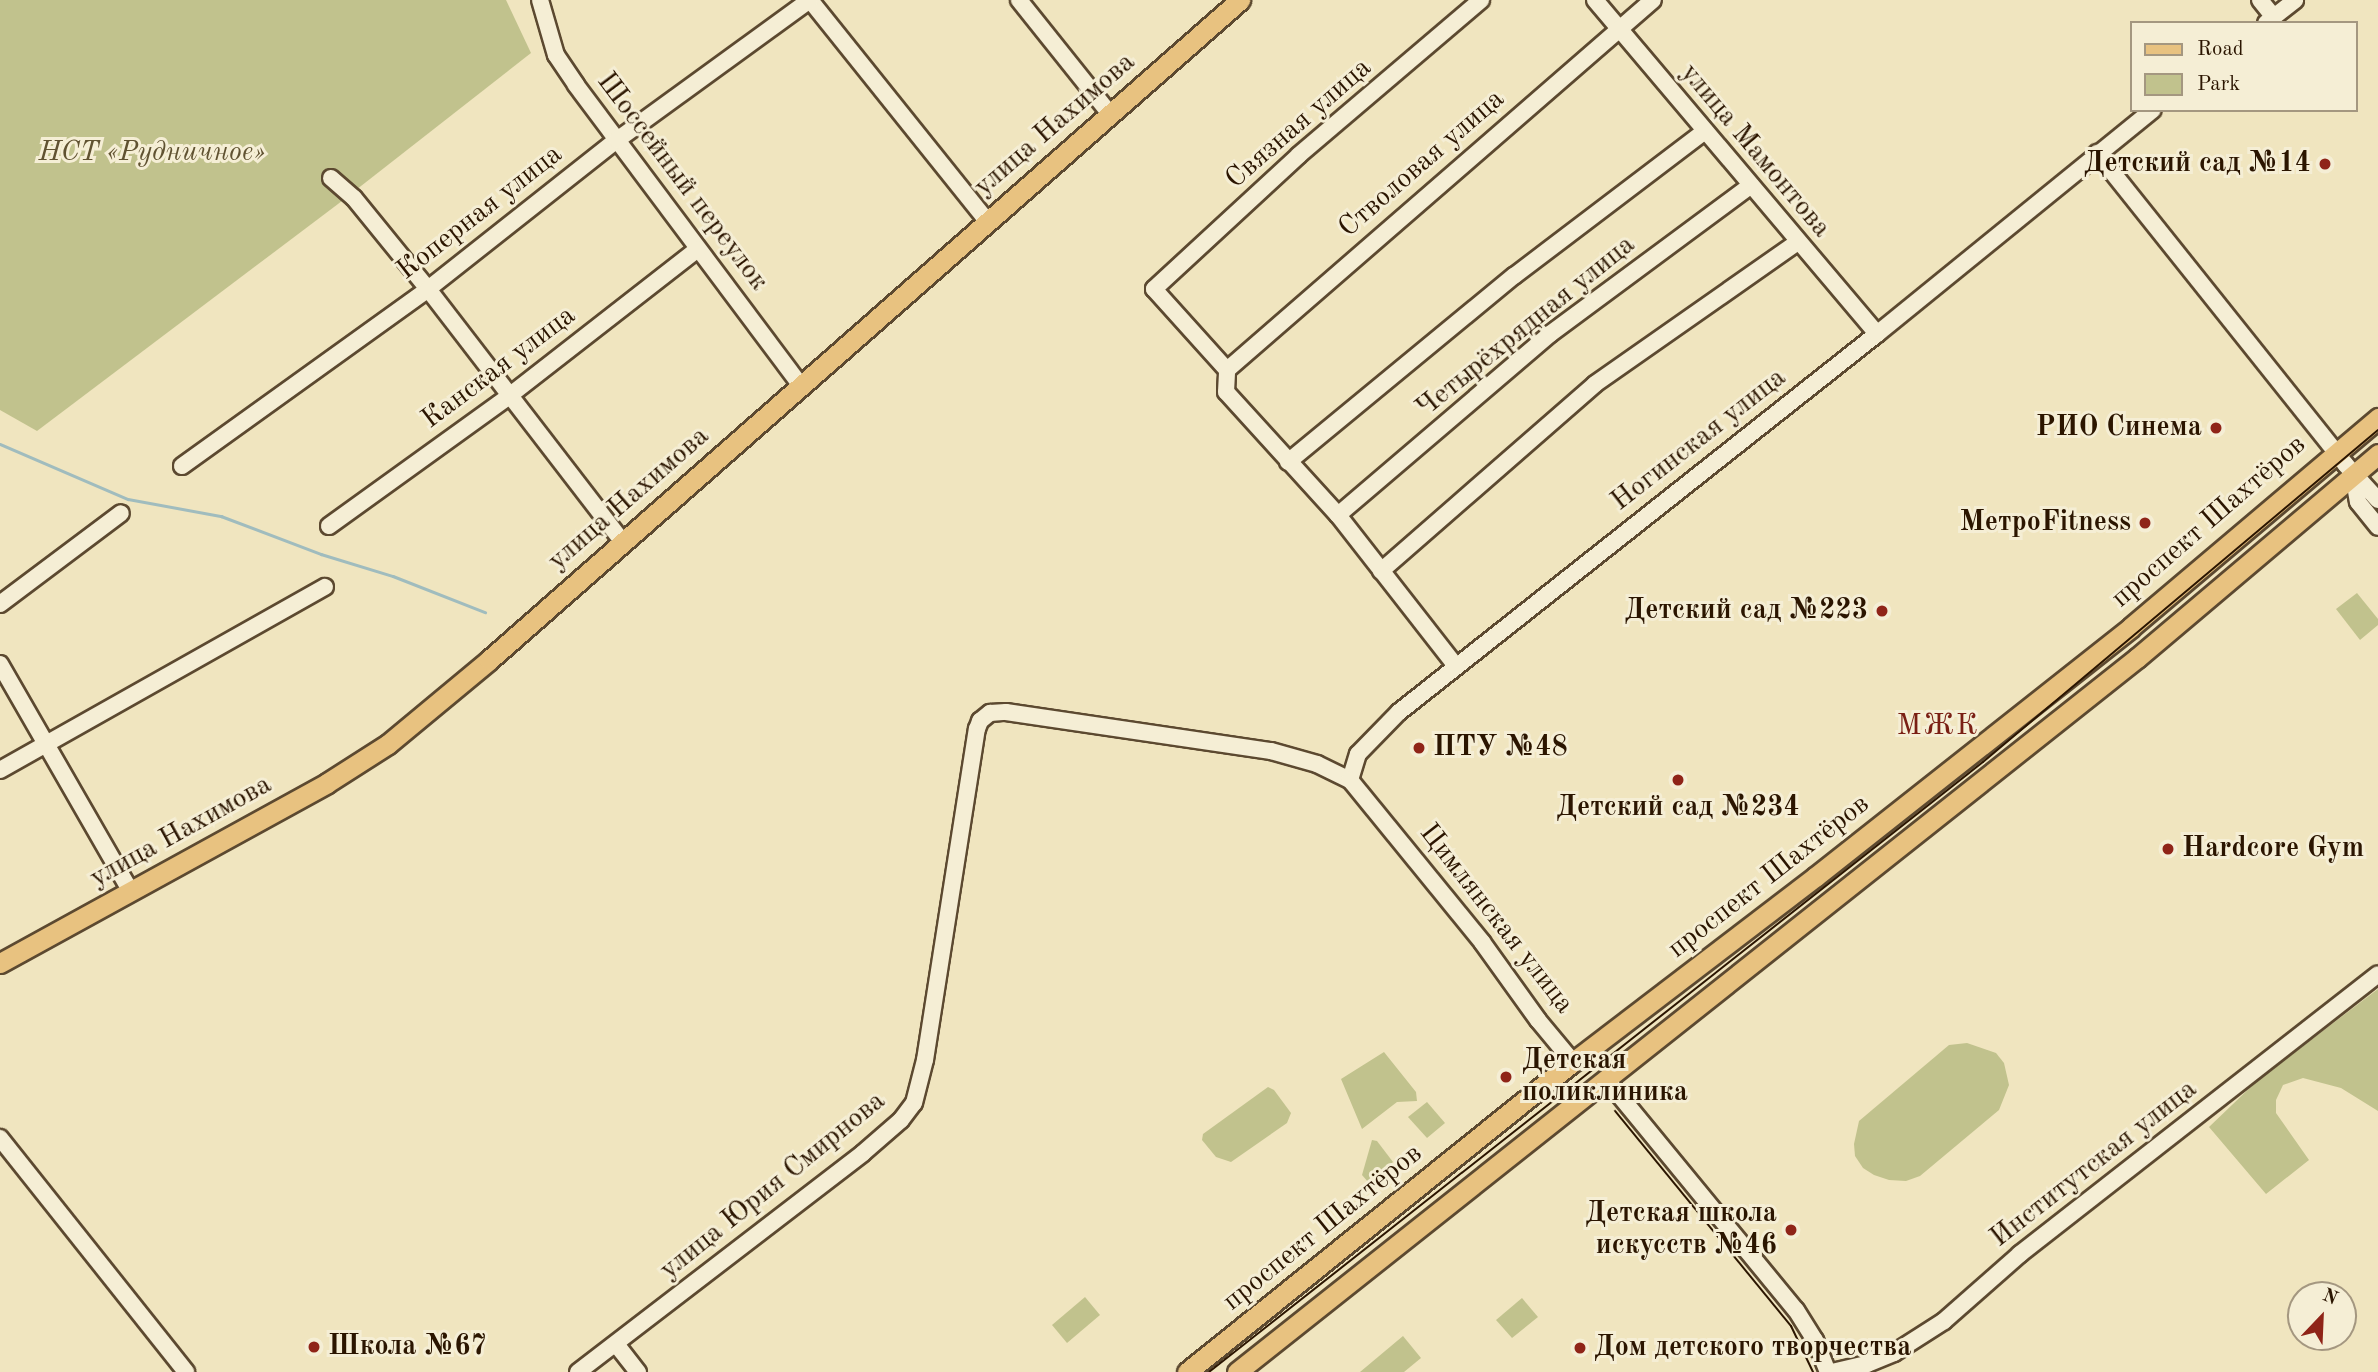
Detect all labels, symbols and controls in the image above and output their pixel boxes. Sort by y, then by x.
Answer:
legend [2130,21,2357,112]
text: Road [2197,39,2244,60]
street label: улица Нахимова [968,46,1142,204]
street label: Связная улица [1219,52,1379,196]
street label: улица Мамонтова [1673,57,1837,245]
street label: Шоссейный переулок [589,66,775,298]
text: Park [2197,74,2240,95]
street label: Стволовая улица [1332,83,1512,245]
park label: НСТ «Рудничное» [38,136,266,170]
street label: Коперная улица [391,138,569,288]
place label: Детский сад №14 [2084,147,2311,181]
marker: Детский сад №14 [2317,156,2333,172]
street label: Четырёхрядная улица [1410,228,1642,426]
street label: Канская улица [416,299,582,437]
street label: Ногинская улица [1605,361,1793,519]
place label: РИО Синема [2036,411,2202,445]
street label: улица Нахимова [542,420,716,578]
marker: РИО Синема [2208,420,2224,436]
street label: проспект Шахтёров [2105,428,2313,616]
place label: МетроFitness [1960,506,2131,540]
marker: МетроFitness [2137,515,2153,531]
place label: Детский сад №223 [1625,594,1868,628]
marker: Детский сад №223 [1874,603,1890,619]
district label: МЖК [1897,708,1979,744]
place label: ПТУ №48 [1433,731,1568,765]
marker: ПТУ №48 [1411,740,1427,756]
street label: улица Нахимова [84,768,278,896]
marker: Детский сад №234 [1670,772,1686,788]
street label: проспект Шахтёров [1662,788,1876,966]
place label: Детский сад №234 [1556,791,1800,825]
street label: Цимлянская улица [1411,817,1581,1021]
place label: Hardcore Gym [2182,832,2364,866]
marker: Hardcore Gym [2160,841,2176,857]
place label: Детская поликлиника [1522,1044,1688,1110]
marker: Детская поликлиника [1496,1067,1516,1087]
street label: Институтская улица [1984,1073,2204,1255]
street label: улица Юрия Смирнова [653,1085,893,1287]
street label: проспект Шахтёров [1217,1137,1429,1319]
place label: Детская школа искусств №46 [1585,1197,1777,1263]
marker: Детская школа искусств №46 [1783,1222,1799,1238]
north arrow [2287,1281,2357,1351]
text: N [2319,1286,2340,1310]
place label: Школа №67 [328,1330,487,1364]
place label: Дом детского творчества [1594,1331,1911,1365]
marker: Школа №67 [306,1339,322,1355]
marker: Дом детского творчества [1572,1340,1588,1356]

